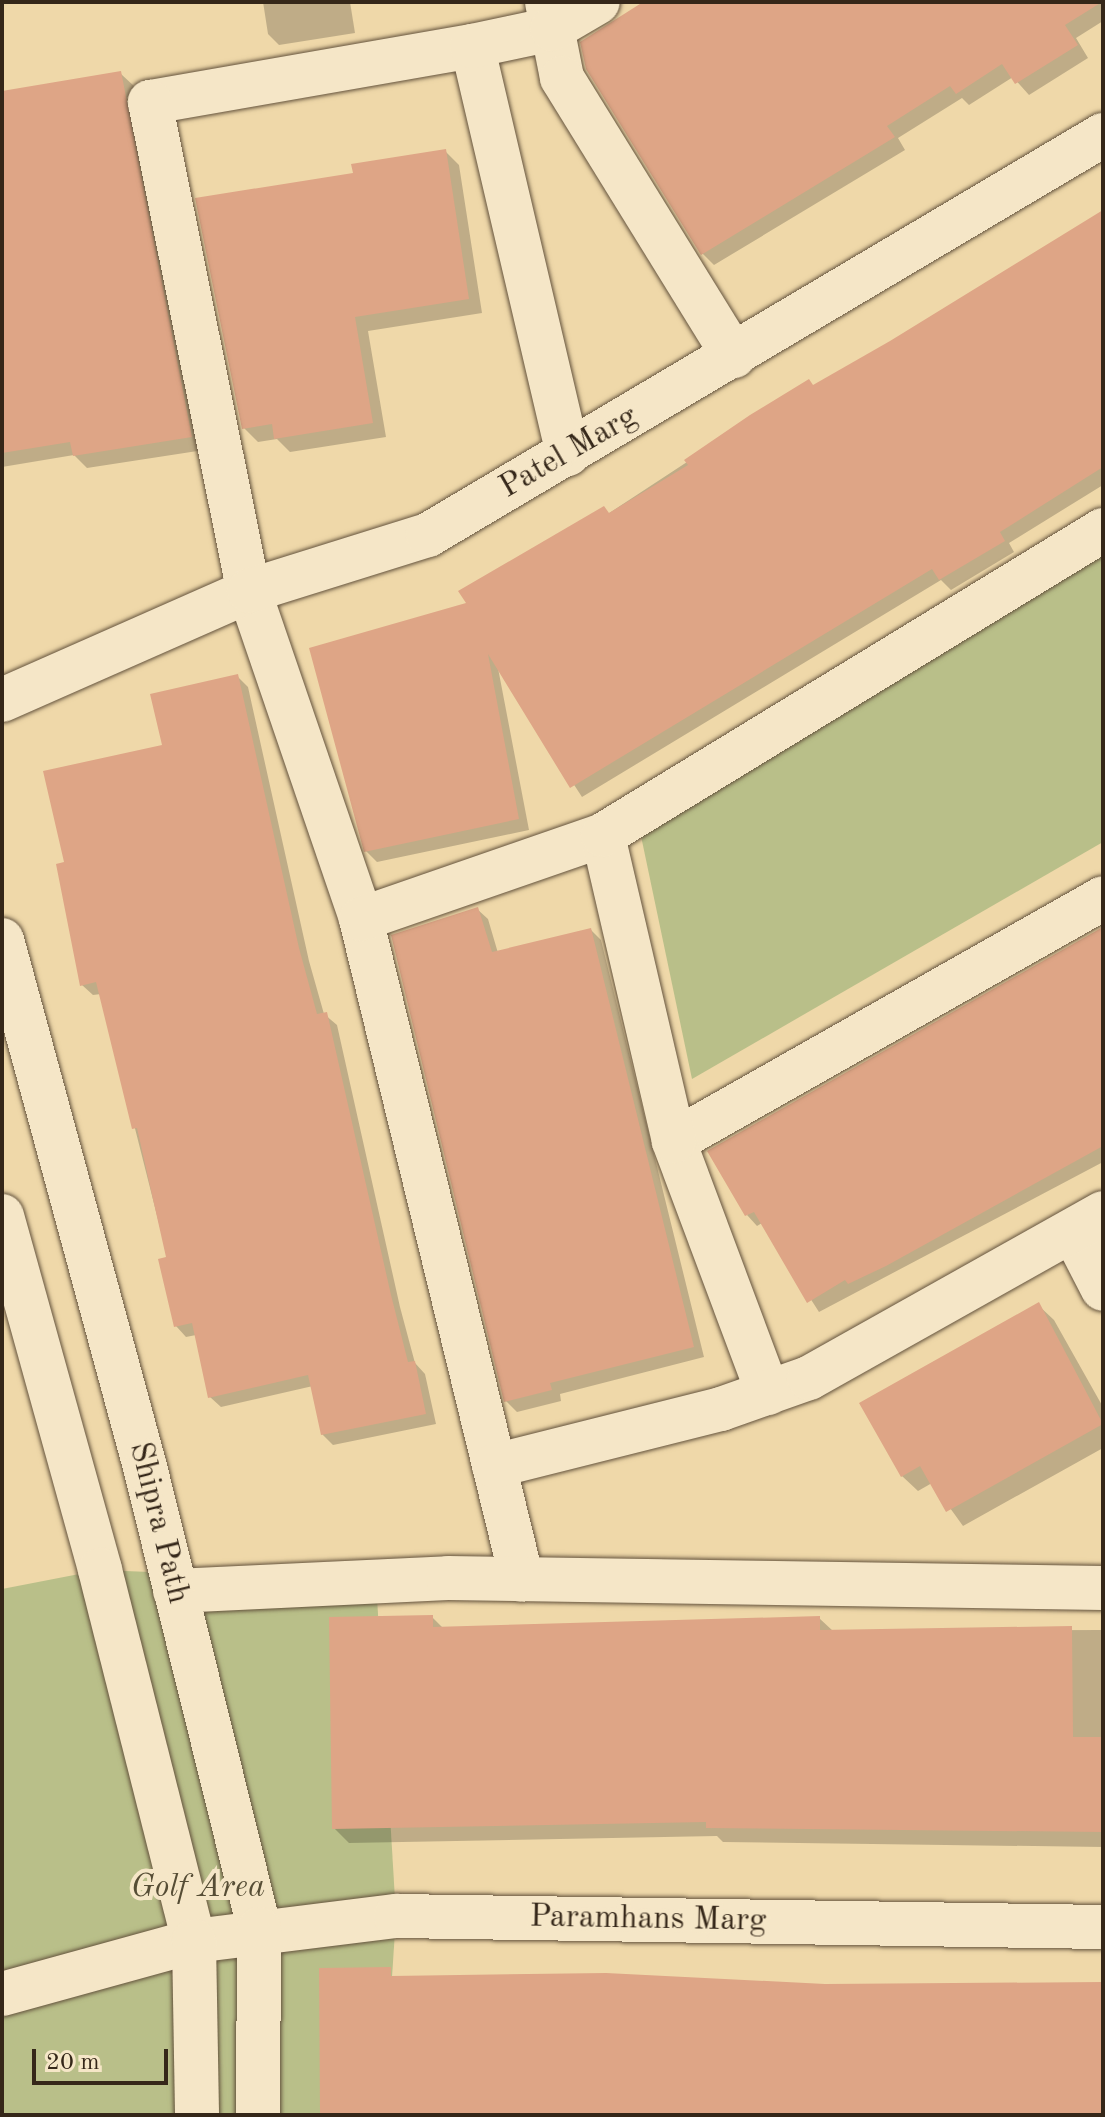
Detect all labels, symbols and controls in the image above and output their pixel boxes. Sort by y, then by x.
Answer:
street label: Patel Marg [493,398,645,508]
street label: Shipra Path [119,1438,197,1608]
park label: Golf Area [131,1869,265,1907]
street label: Paramhans Marg [529,1899,767,1941]
scale bar [36,2033,172,2083]
text: 20 m [46,2051,100,2075]

